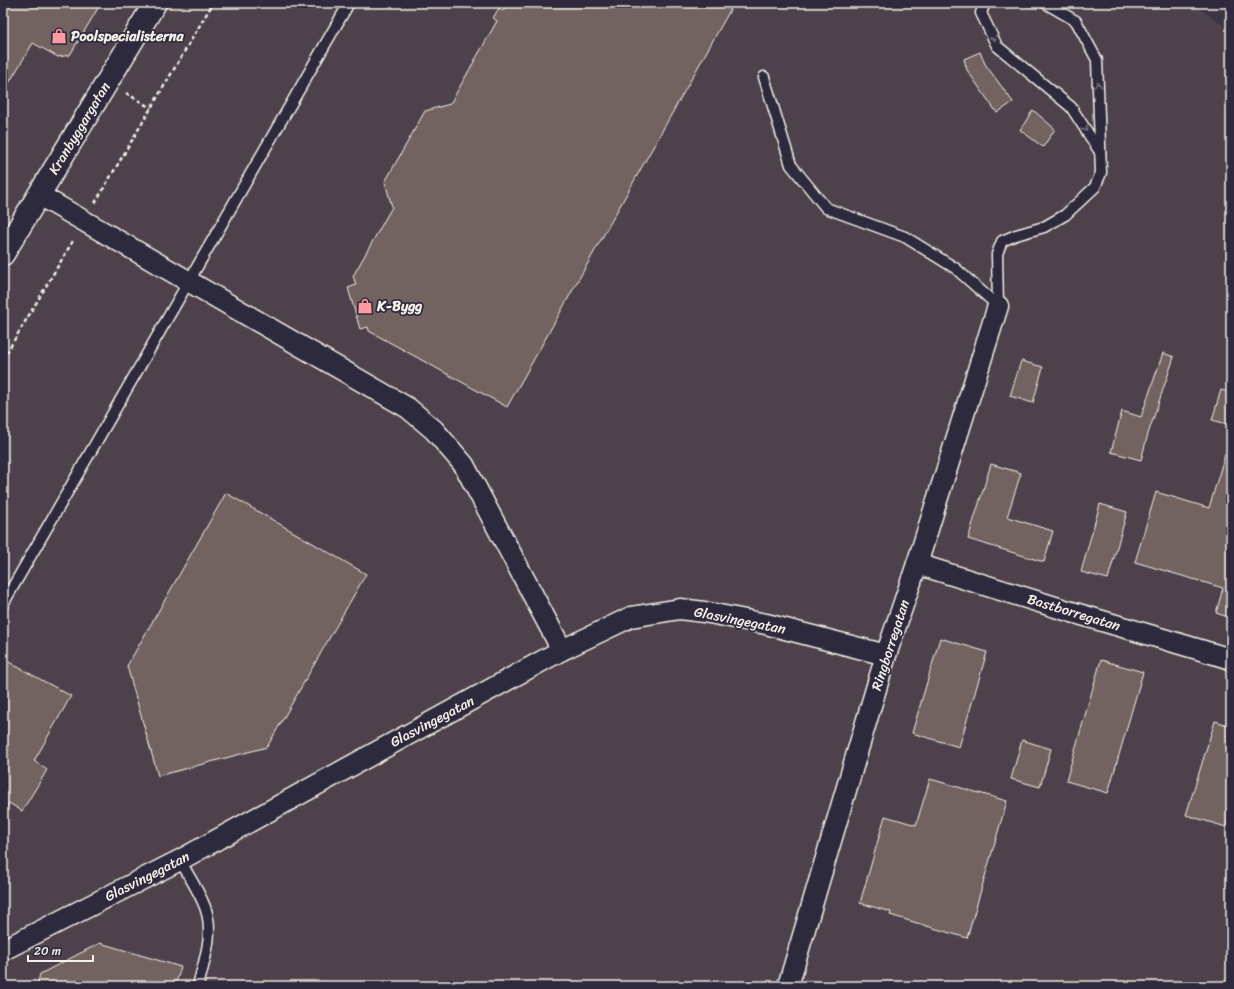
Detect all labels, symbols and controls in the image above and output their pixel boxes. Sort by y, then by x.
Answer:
place label: Poolspecialisterna [71,24,184,49]
shop icon: Poolspecialisterna [50,27,68,45]
one-way arrow [989,34,997,42]
street label: Kranbyggargatan [42,77,117,180]
one-way arrow [1094,82,1102,88]
one-way arrow [1080,124,1087,131]
place label: K-Bygg [376,294,422,319]
shop icon: K-Bygg [356,297,374,315]
street label: Bastborregatan [1024,586,1124,639]
street label: Ringborregatan [864,596,917,694]
street label: Glasvingegatan [692,599,788,642]
street label: Glasvingegatan [385,688,479,754]
street label: Glasvingegatan [100,844,195,909]
scale bar [28,937,93,963]
text: 20 m [34,940,61,962]

